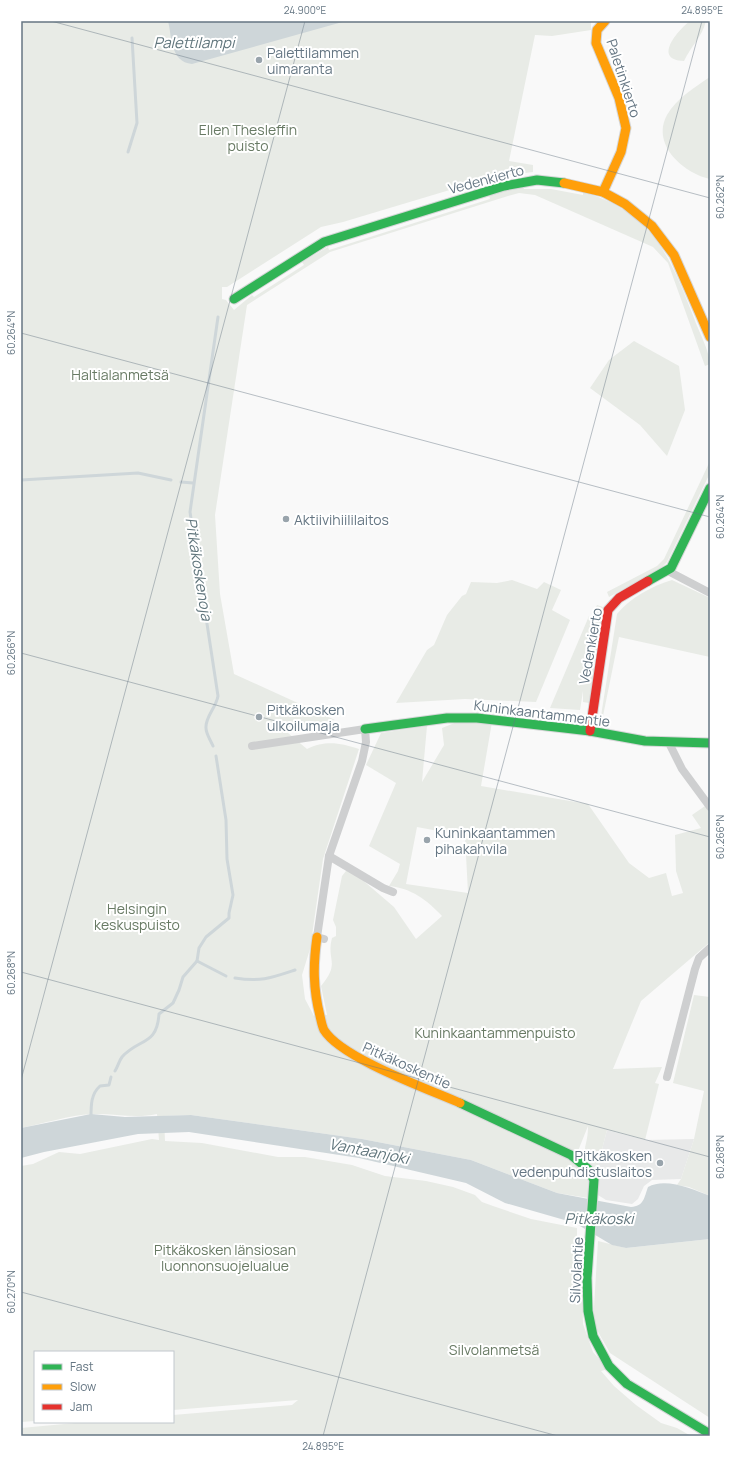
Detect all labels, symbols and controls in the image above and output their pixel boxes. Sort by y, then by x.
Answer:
text: 24.900°E [284,3,326,17]
text: 24.895°E [681,3,723,17]
water label: Palettilampi [154,32,237,53]
street label: Paletinkierto [602,36,646,120]
place label: Palettilammen uimaranta [267,43,359,78]
marker: Palettilammen uimaranta [254,55,264,65]
park label: Ellen Thesleffin puisto [199,120,297,155]
street label: Vedenkierto [446,160,526,198]
text: 60.262°N [713,175,727,219]
text: 60.264°N [4,311,18,355]
park label: Haltialanmetsä [71,365,169,384]
text: 60.264°N [713,495,727,539]
place label: Aktiivihiililaitos [294,510,389,529]
marker: Aktiivihiililaitos [281,514,291,524]
water label: Pitkäkoskenoja [180,516,218,623]
street label: Vedenkierto [574,606,606,686]
text: 60.266°N [4,631,18,675]
street label: Kuninkaantammentie [473,695,611,731]
place label: Pitkäkosken ulkoilumaja [267,700,345,735]
marker: Pitkäkosken ulkoilumaja [254,712,264,722]
text: 60.266°N [713,815,727,859]
place label: Kuninkaantammen pihakahvila [435,823,555,858]
marker: Kuninkaantammen pihakahvila [422,835,432,845]
park label: Helsingin keskuspuisto [94,899,180,934]
text: 60.268°N [4,951,18,995]
park label: Kuninkaantammenpuisto [414,1023,576,1042]
street label: Pitkäkoskentie [360,1037,454,1093]
water label: Vantaanjoki [327,1133,413,1169]
text: 60.268°N [713,1135,727,1179]
place label: Pitkäkosken vedenpuhdistuslaitos [512,1146,652,1181]
marker: Pitkäkosken vedenpuhdistuslaitos [655,1158,665,1168]
water label: Pitkäkoski [564,1208,636,1229]
street label: Silvolantie [565,1236,587,1304]
park label: Pitkäkosken länsiosan luonnonsuojelualue [154,1240,296,1275]
text: 60.270°N [4,1270,18,1314]
park label: Silvolanmetsä [449,1340,539,1359]
legend [34,1351,174,1423]
text: Fast [70,1358,94,1375]
text: Slow [70,1378,96,1395]
text: Jam [70,1398,92,1415]
text: 24.895°E [302,1439,344,1453]

